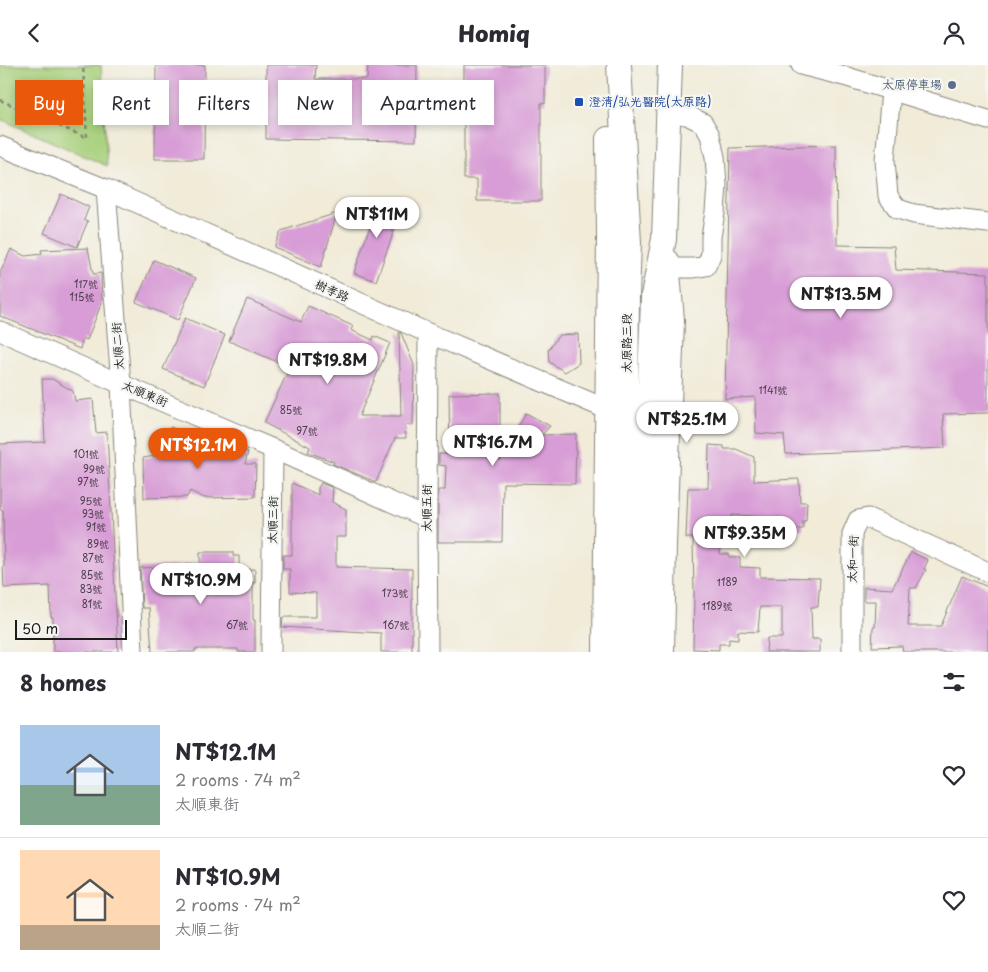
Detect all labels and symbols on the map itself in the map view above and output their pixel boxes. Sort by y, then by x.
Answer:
place label: 太原停車場 [882,75,942,93]
marker: 太原停車場 [946,79,958,91]
place label: 澄清/弘光醫院(太原路) [589,92,711,110]
marker: 澄清/弘光醫院(太原路) [573,96,585,108]
pin: NT$11M [336,197,418,239]
street label: 樹孝路 [312,275,353,306]
house number: 117號 [74,276,98,291]
pin: NT$13.5M [789,277,893,319]
house number: 115號 [70,289,94,304]
street label: 太原路三段 [617,313,635,373]
street label: 太順二街 [106,321,128,371]
pin: NT$19.8M [276,343,380,385]
street label: 太順東街 [120,375,171,411]
house number: 1141號 [759,382,787,397]
pin: NT$25.1M [635,401,739,444]
house number: 85號 [280,402,302,417]
house number: 97號 [296,423,318,438]
pin: NT$16.7M [441,425,545,467]
pin: NT$12.1M [146,427,250,470]
house number: 101號 [73,446,99,461]
house number: 99號 [83,461,105,476]
house number: 97號 [77,474,99,489]
street label: 太順五街 [417,484,435,532]
house number: 95號 [80,493,102,508]
street label: 太順三街 [263,496,281,544]
house number: 93號 [82,506,104,521]
pin: NT$9.35M [693,515,797,558]
house number: 91號 [86,519,106,534]
street label: 太和一街 [842,535,862,583]
house number: 89號 [87,536,109,551]
house number: 87號 [82,550,104,565]
pin: NT$10.9M [149,563,253,605]
house number: 85號 [81,567,103,582]
house number: 1189 [717,574,738,589]
house number: 83號 [80,581,102,596]
house number: 173號 [382,585,408,600]
house number: 81號 [82,596,102,611]
house number: 1189號 [702,598,732,613]
scale bar [15,617,128,640]
house number: 67號 [226,617,248,632]
house number: 167號 [383,617,409,632]

